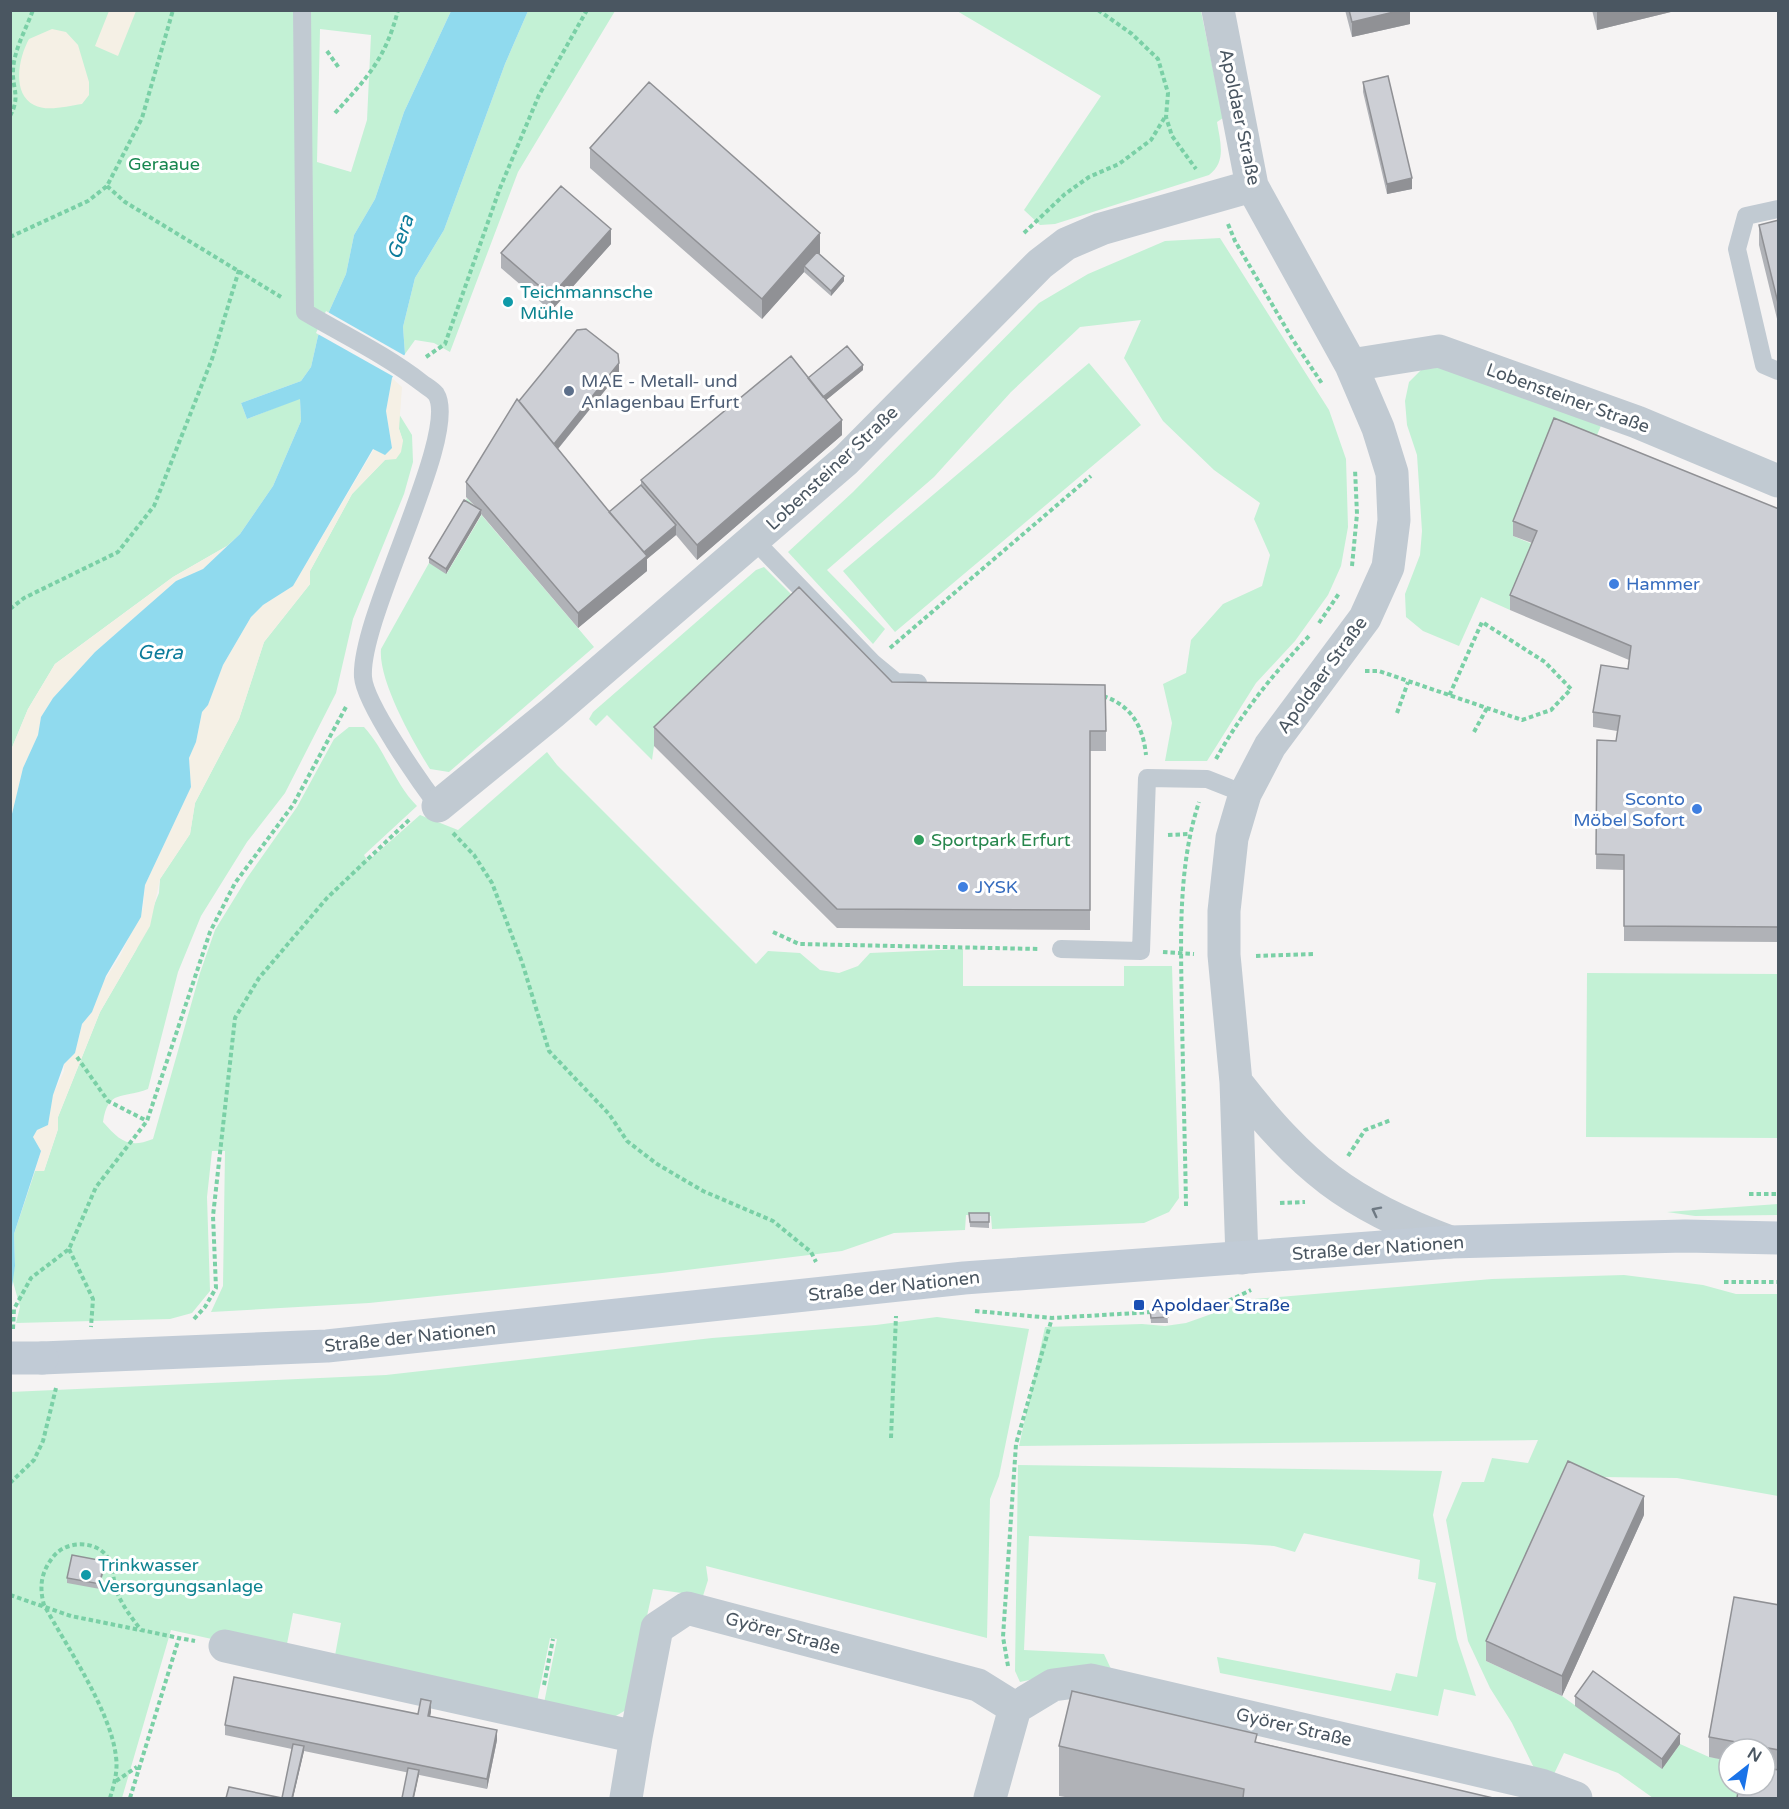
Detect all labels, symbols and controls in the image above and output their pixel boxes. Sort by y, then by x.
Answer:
street label: Apoldaer Straße [1215,47,1265,187]
park label: Geraaue [128,153,200,175]
water label: Gera [382,211,420,263]
place label: Teichmannsche Mühle [520,281,653,324]
marker: Teichmannsche Mühle [501,295,515,309]
street label: Lobensteiner Straße [1483,358,1653,438]
place label: MAE - Metall- und Anlagenbau Erfurt [581,370,739,413]
marker: MAE - Metall- und Anlagenbau Erfurt [562,384,576,398]
street label: Lobensteiner Straße [762,401,902,535]
place label: Hammer [1626,573,1700,595]
marker: Hammer [1607,577,1621,591]
street label: Apoldaer Straße [1272,612,1372,738]
water label: Gera [137,641,183,665]
place label: Sconto Möbel Sofort [1573,788,1685,831]
marker: Sconto Möbel Sofort [1690,802,1704,816]
place label: Sportpark Erfurt [931,829,1071,851]
marker: Sportpark Erfurt [912,833,926,847]
place label: JYSK [975,876,1018,898]
marker: JYSK [956,880,970,894]
one-way arrow [1372,1207,1383,1219]
street label: Straße der Nationen [1291,1231,1465,1265]
street label: Straße der Nationen [807,1266,981,1306]
place label: Apoldaer Straße [1151,1294,1290,1316]
marker: Apoldaer Straße [1132,1298,1146,1312]
street label: Straße der Nationen [323,1317,497,1357]
place label: Trinkwasser Versorgungsanlage [98,1554,263,1597]
marker: Trinkwasser Versorgungsanlage [79,1568,93,1582]
street label: Györer Straße [723,1607,843,1659]
street label: Györer Straße [1234,1703,1354,1751]
north arrow [1717,1737,1777,1797]
text: N [1744,1743,1765,1767]

